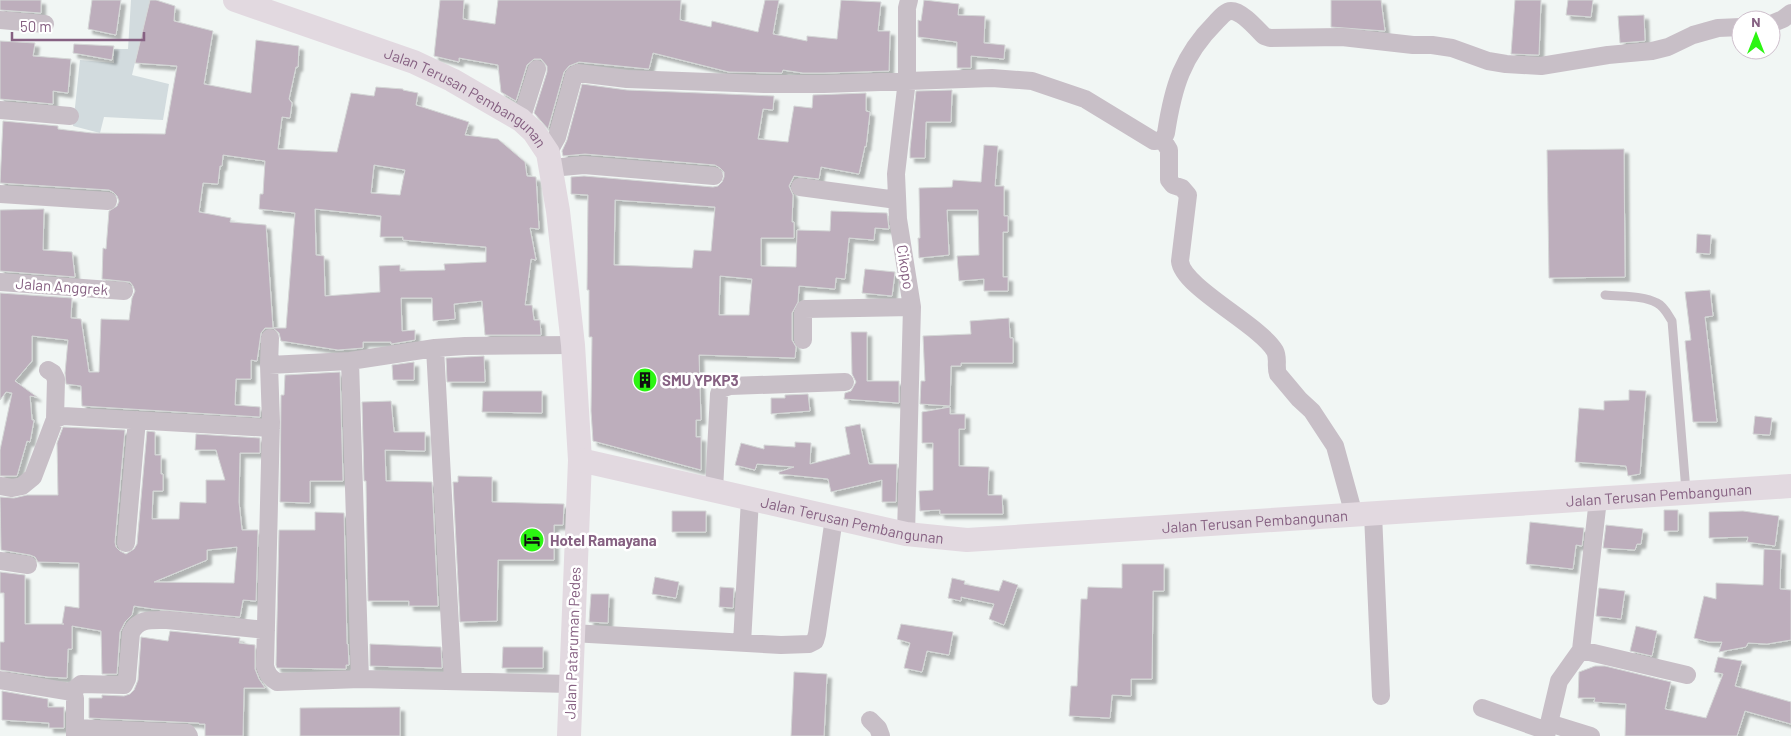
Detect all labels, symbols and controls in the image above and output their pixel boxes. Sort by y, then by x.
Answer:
scale bar [12,10,145,42]
north arrow [1731,10,1781,60]
text: N [1751,13,1761,30]
text: 50 m [20,17,52,35]
street label: Jalan Terusan Pembangunan [382,43,551,151]
street label: Cikopo [894,244,918,290]
street label: Jalan Anggrek [15,274,109,298]
building icon: SMU YPKP3 [632,367,658,393]
place label: SMU YPKP3 [662,371,739,389]
street label: Jalan Terusan Pembangunan [1565,480,1753,510]
street label: Jalan Terusan Pembangunan [759,492,945,547]
street label: Jalan Terusan Pembangunan [1161,506,1348,536]
hotel icon: Hotel Ramayana [519,527,545,553]
place label: Hotel Ramayana [550,531,657,549]
street label: Jalan Pataruman Pedes [560,566,584,720]

